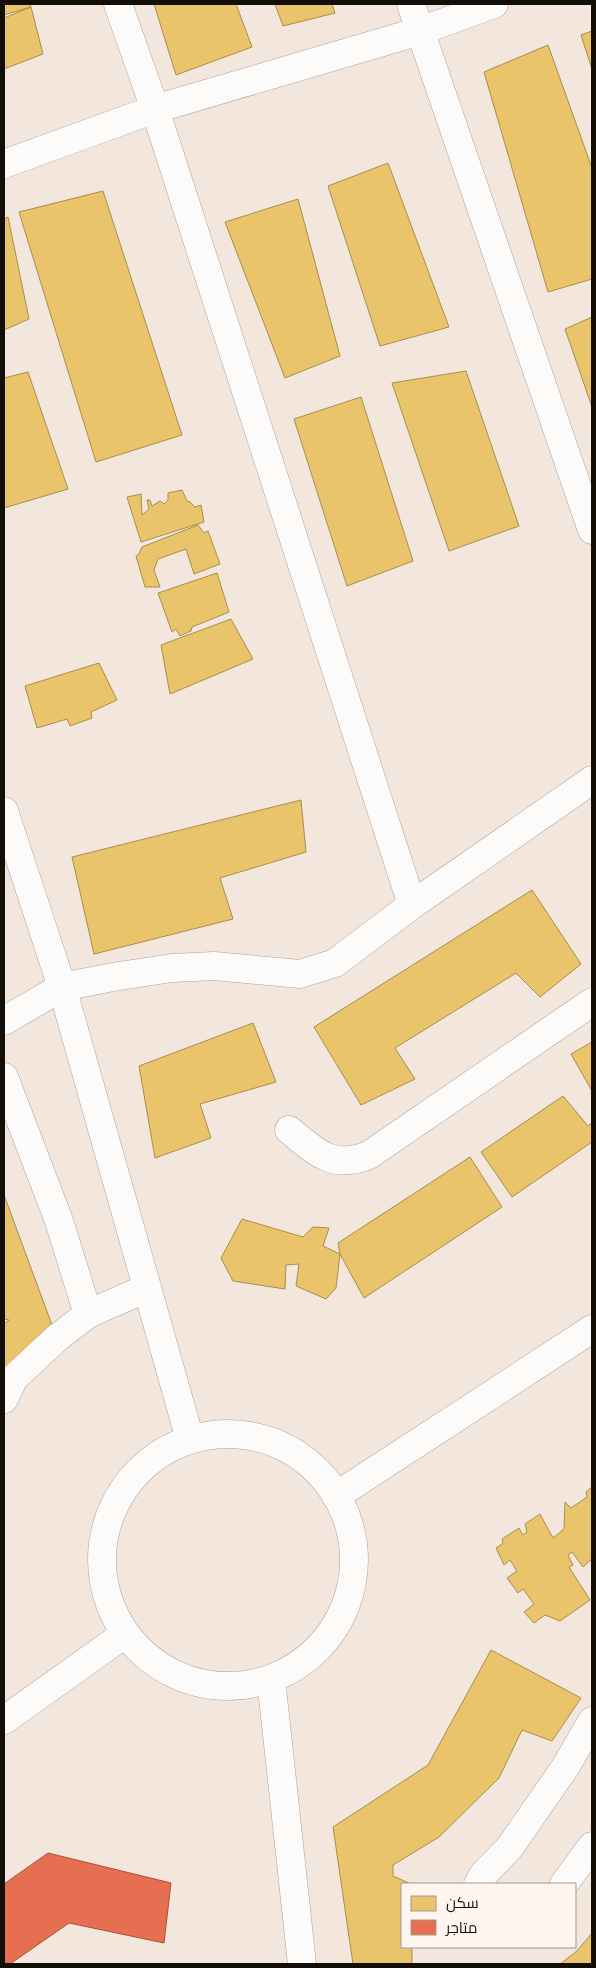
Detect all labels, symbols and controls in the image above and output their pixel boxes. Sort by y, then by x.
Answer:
legend [401,1883,576,1948]
text: سكن [446,1893,479,1913]
text: متاجر [445,1918,477,1937]

